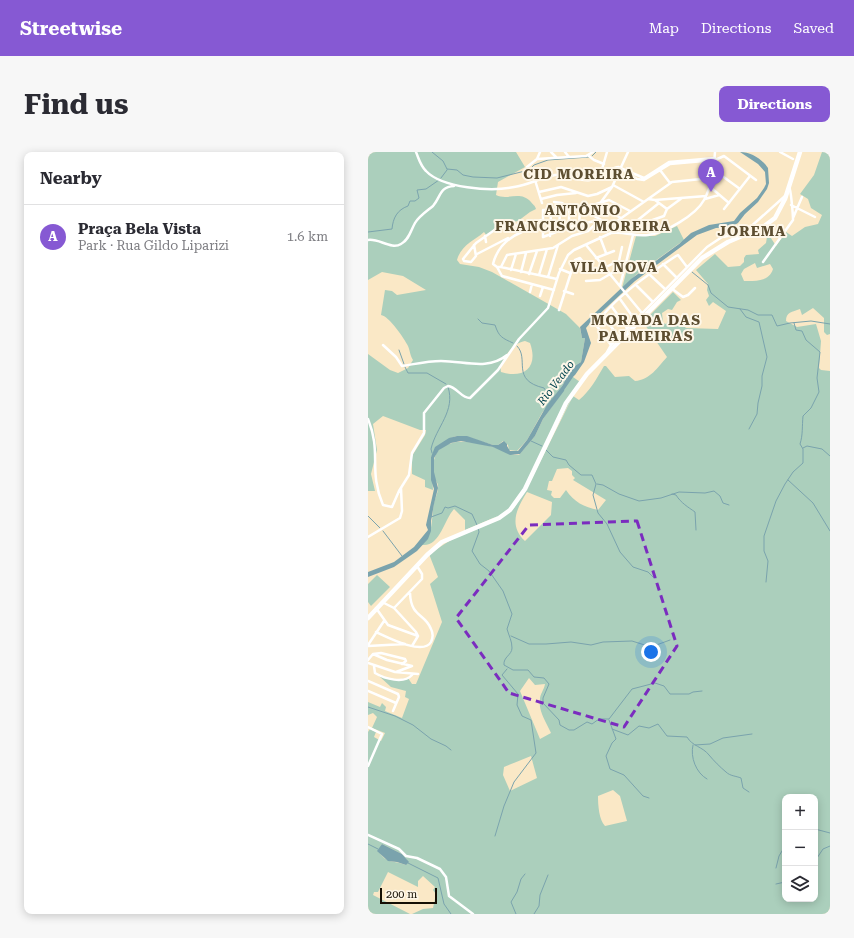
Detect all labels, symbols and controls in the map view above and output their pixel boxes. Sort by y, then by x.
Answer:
text: Streetwise [20,17,122,40]
text: Map [649,20,679,36]
text: Directions [701,20,771,36]
text: Saved [793,20,834,36]
button: Directions [719,86,830,122]
text: Find us [24,88,128,121]
pin: A [698,159,724,192]
district label: CID MOREIRA [523,166,635,182]
text: Nearby [40,168,102,188]
district label: ANTÔNIO FRANCISCO MOREIRA [495,202,671,234]
text: Praça Bela Vista [78,220,201,238]
district label: JOREMA [718,223,786,239]
text: A [48,229,58,244]
text: 1.6 km [287,229,328,244]
text: Park · Rua Gildo Liparizi [78,238,229,253]
district label: VILA NOVA [570,259,658,275]
district label: MORADA DAS PALMEIRAS [591,312,701,344]
water label: Rio Veado [534,358,577,409]
your location [641,642,661,662]
map controls [782,794,818,902]
button: + [782,794,818,830]
button: − [782,830,818,866]
button: layers [782,866,818,902]
scale bar [380,886,437,905]
text: 200 m [386,888,417,901]

